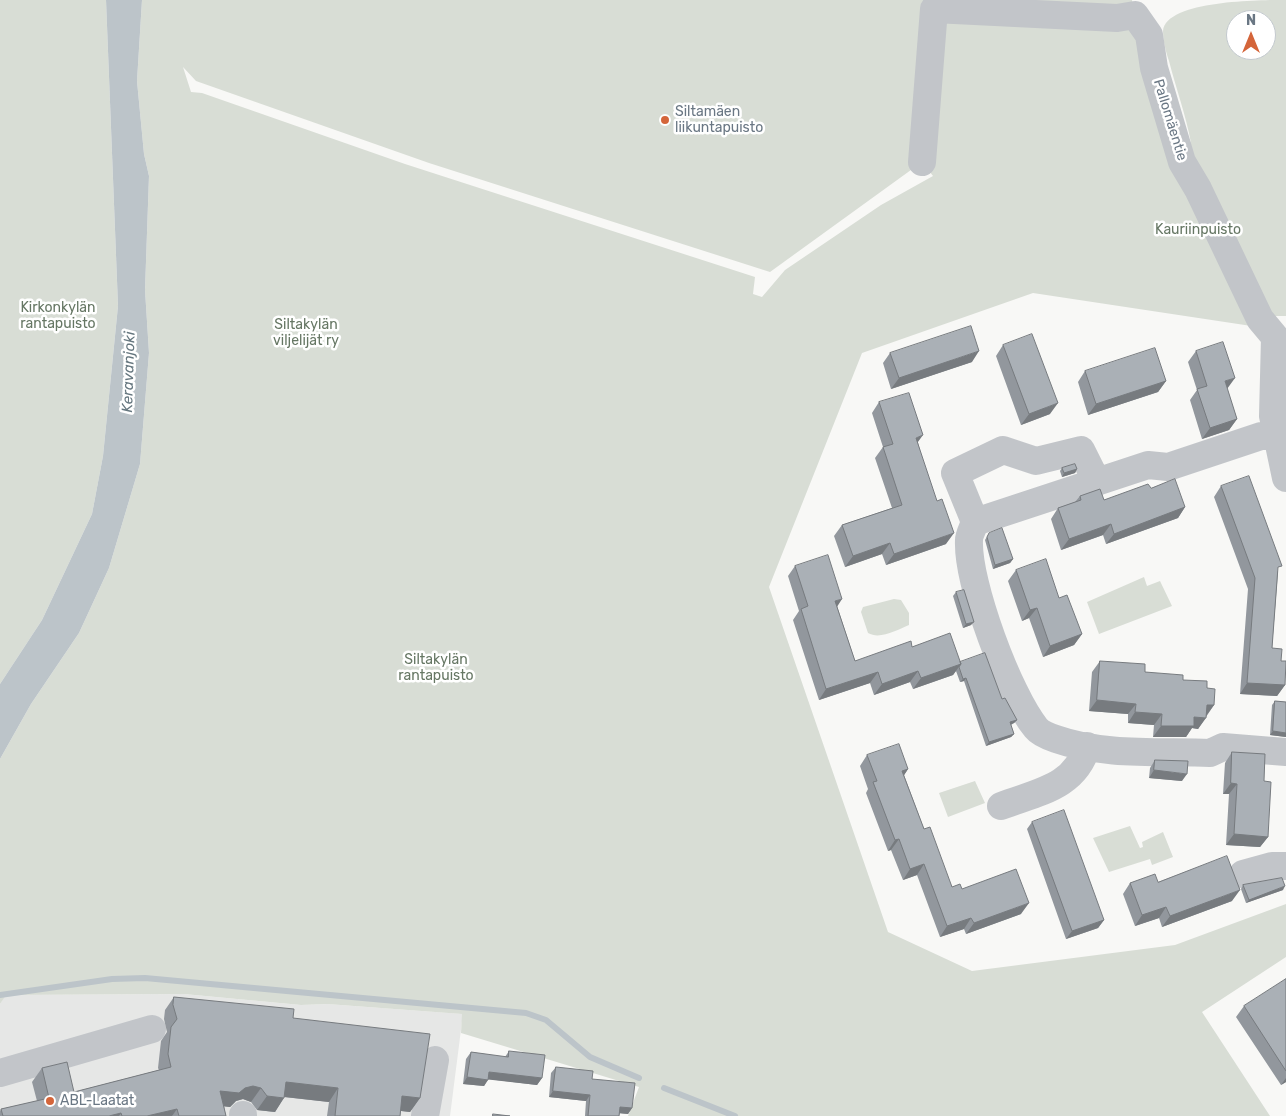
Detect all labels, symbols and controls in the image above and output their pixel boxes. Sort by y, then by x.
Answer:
north arrow [1226,10,1276,60]
text: N [1246,12,1256,29]
street label: Pallomäentie [1150,77,1190,163]
place label: Siltamäen liikuntapuisto [675,104,763,136]
marker: Siltamäen liikuntapuisto [659,114,671,126]
park label: Kauriinpuisto [1155,222,1241,238]
park label: Kirkonkylän rantapuisto [20,300,96,332]
park label: Siltakylän viljelijät ry [273,317,339,350]
water label: Keravanjoki [119,331,139,413]
park label: Siltakylän rantapuisto [398,652,474,684]
place label: ABL-Laatat [60,1093,134,1109]
marker: ABL-Laatat [44,1095,56,1107]

